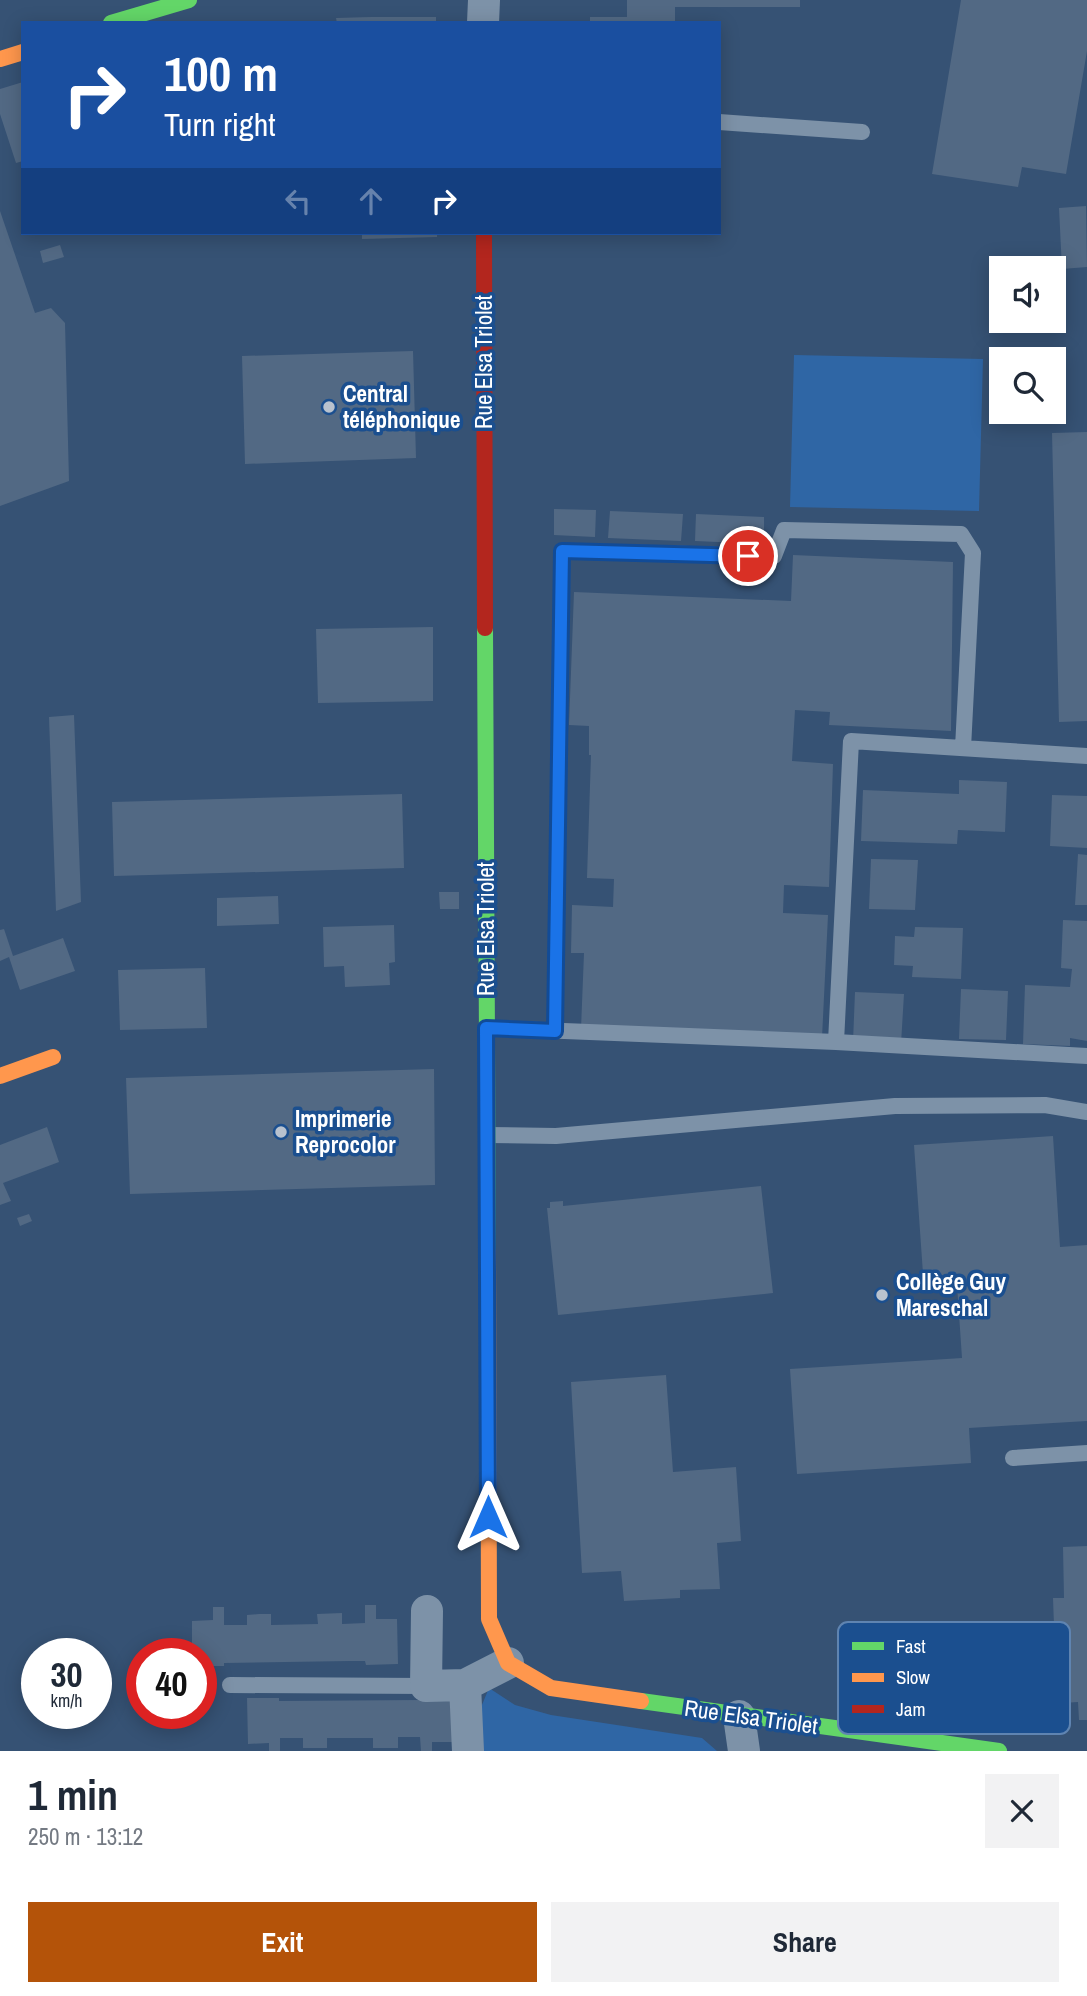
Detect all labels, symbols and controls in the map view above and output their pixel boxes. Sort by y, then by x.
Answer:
text: 100 m [164,40,278,106]
icon: right [49,49,140,140]
text: Turn right [164,103,276,146]
icon: left [279,182,317,220]
icon: ahead [352,182,390,220]
icon: right [425,182,463,220]
map controls [989,256,1066,424]
button: sound [989,256,1066,333]
street label: Rue Elsa Triolet [468,295,499,429]
button: search [989,347,1066,424]
place label: Central téléphonique [343,378,460,435]
marker: Central téléphonique [321,399,337,415]
pin [718,526,778,586]
icon: arrive [729,537,767,575]
street label: Rue Elsa Triolet [470,862,501,996]
place label: Imprimerie Reprocolor [295,1103,396,1160]
marker: Imprimerie Reprocolor [273,1124,289,1140]
place label: Collège Guy Mareschal [896,1266,1007,1323]
marker: Collège Guy Mareschal [874,1287,890,1303]
position arrow [451,1480,525,1554]
legend [838,1622,1070,1734]
text: Fast [896,1633,926,1659]
speed limit sign: 40 [126,1638,217,1729]
text: 30 [51,1651,82,1698]
text: Slow [896,1664,931,1690]
text: km/h [51,1688,83,1713]
street label: Rue Elsa Triolet [682,1692,820,1741]
text: Jam [896,1696,925,1722]
text: 1 min [28,1767,118,1823]
button: close [985,1774,1059,1848]
text: 250 m · 13:12 [28,1821,143,1852]
button: Exit [28,1902,537,1982]
button: Share [551,1902,1059,1982]

